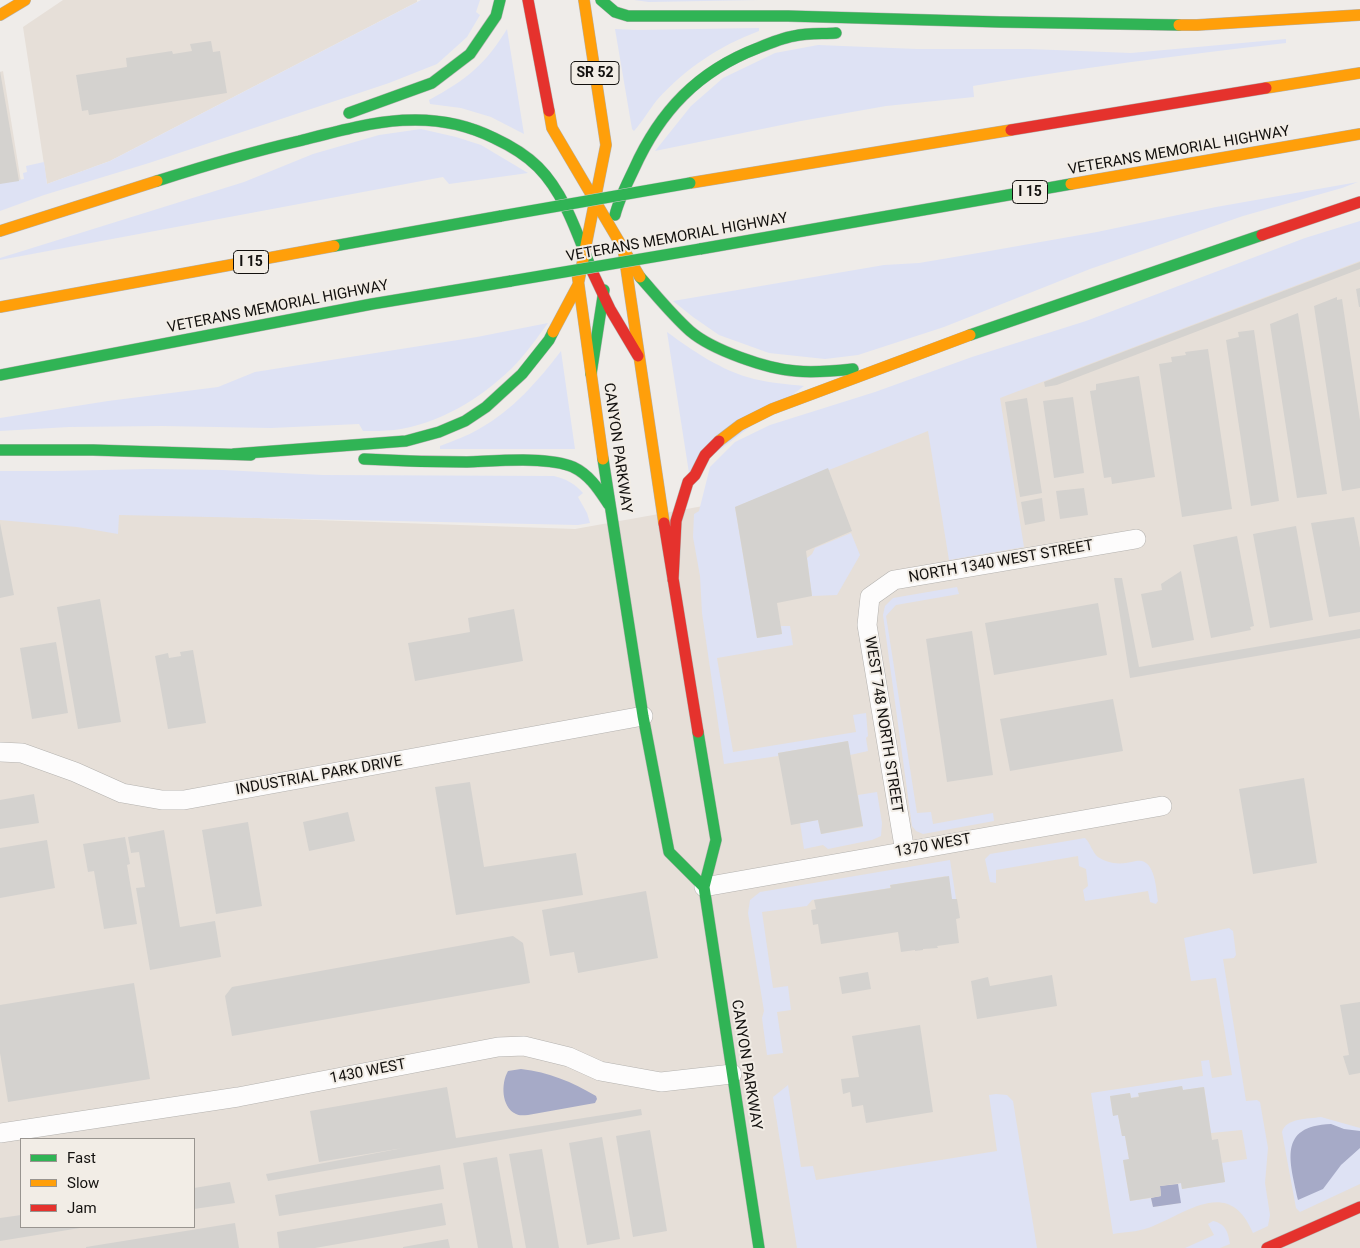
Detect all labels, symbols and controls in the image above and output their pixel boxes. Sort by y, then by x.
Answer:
road number: SR 52 [571,62,619,84]
street label: VETERANS MEMORIAL HIGHWAY [1067,123,1291,179]
road number: I 15 [1012,180,1048,203]
street label: VETERANS MEMORIAL HIGHWAY [565,210,789,266]
road number: I 15 [234,250,268,274]
street label: VETERANS MEMORIAL HIGHWAY [166,277,390,337]
street label: CANYON PARKWAY [599,382,635,514]
street label: NORTH 1340 WEST STREET [907,537,1095,587]
street label: WEST 748 NORTH STREET [860,635,906,815]
street label: INDUSTRIAL PARK DRIVE [234,752,404,800]
street label: 1370 WEST [893,830,973,862]
street label: CANYON PARKWAY [727,999,765,1131]
street label: 1430 WEST [328,1056,408,1088]
legend [20,1138,195,1228]
text: Fast [67,1149,96,1167]
text: Slow [67,1174,99,1192]
text: Jam [67,1199,97,1217]

